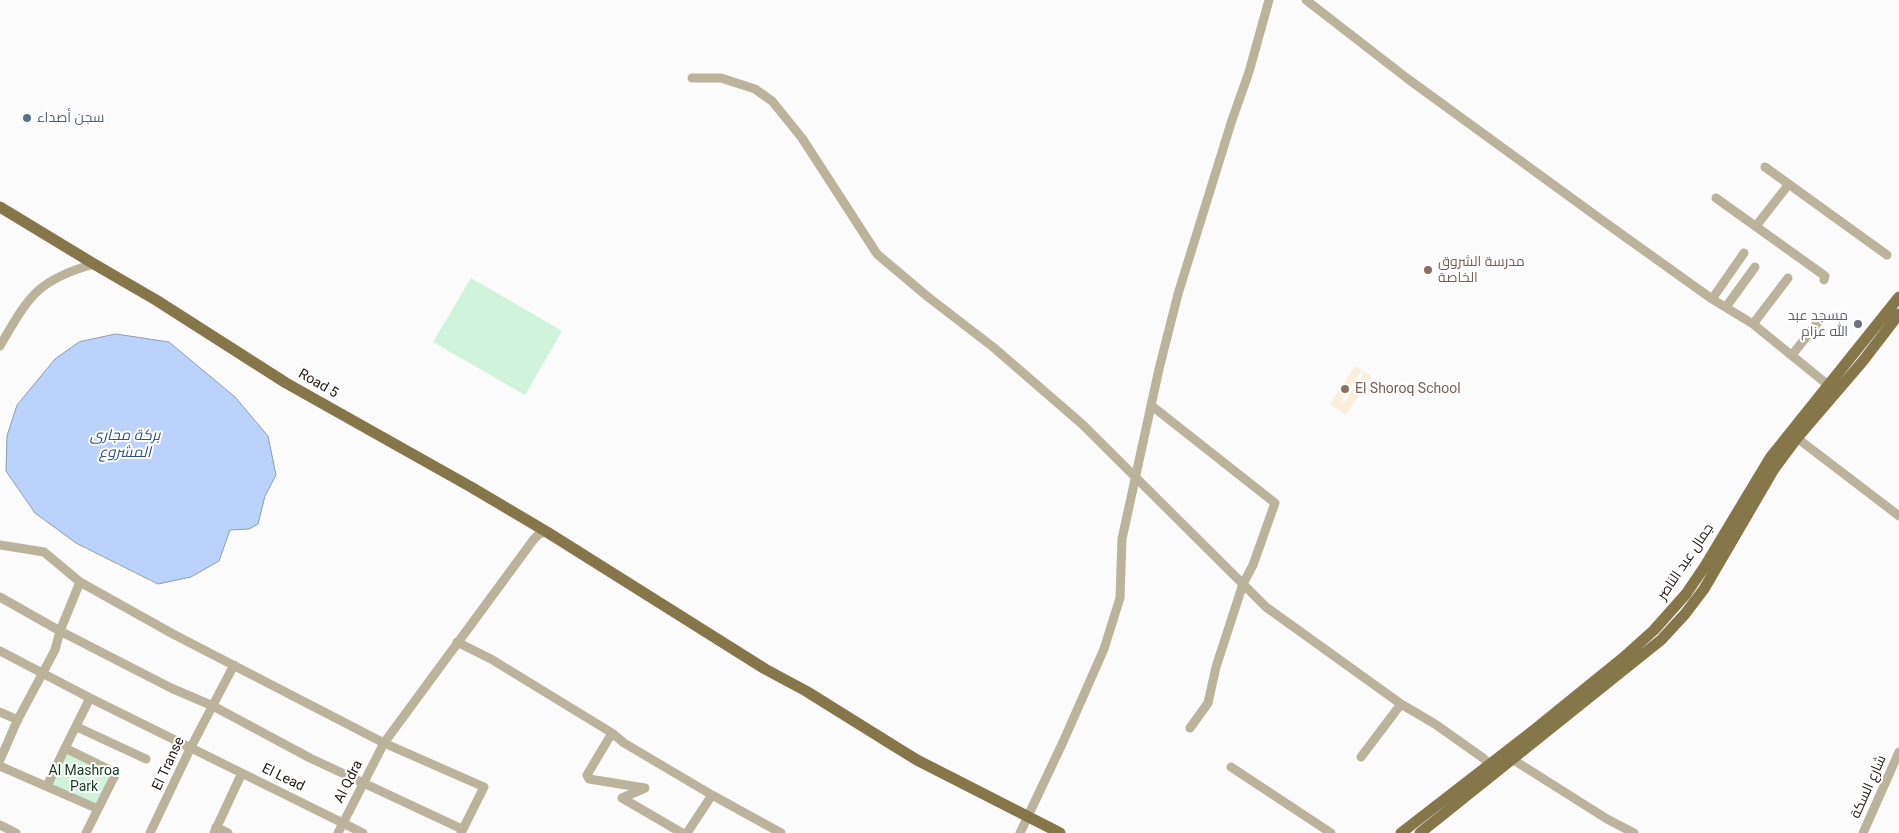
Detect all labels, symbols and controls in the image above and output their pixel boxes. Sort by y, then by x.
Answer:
place label: سجن أصداء [37,110,104,126]
marker: سجن أصداء [21,112,33,124]
place label: مدرسة الشروق الخاصة [1438,254,1525,286]
marker: مدرسة الشروق الخاصة [1422,264,1434,276]
place label: مسجد عبد الله عزام [1788,308,1848,341]
marker: مسجد عبد الله عزام [1852,318,1864,330]
street label: Road 5 [295,366,341,402]
place label: El Shoroq School [1355,381,1461,397]
marker: El Shoroq School [1339,383,1351,395]
water label: بركة مجارى المشروع [90,427,160,462]
street label: جمال عبد الناصر [1654,521,1718,603]
street label: El Transe [149,735,189,793]
street label: شارع السكة [1848,753,1890,821]
street label: Al Qdra [331,758,367,806]
street label: El Lead [259,761,307,795]
park label: Al Mashroa Park [49,763,119,796]

